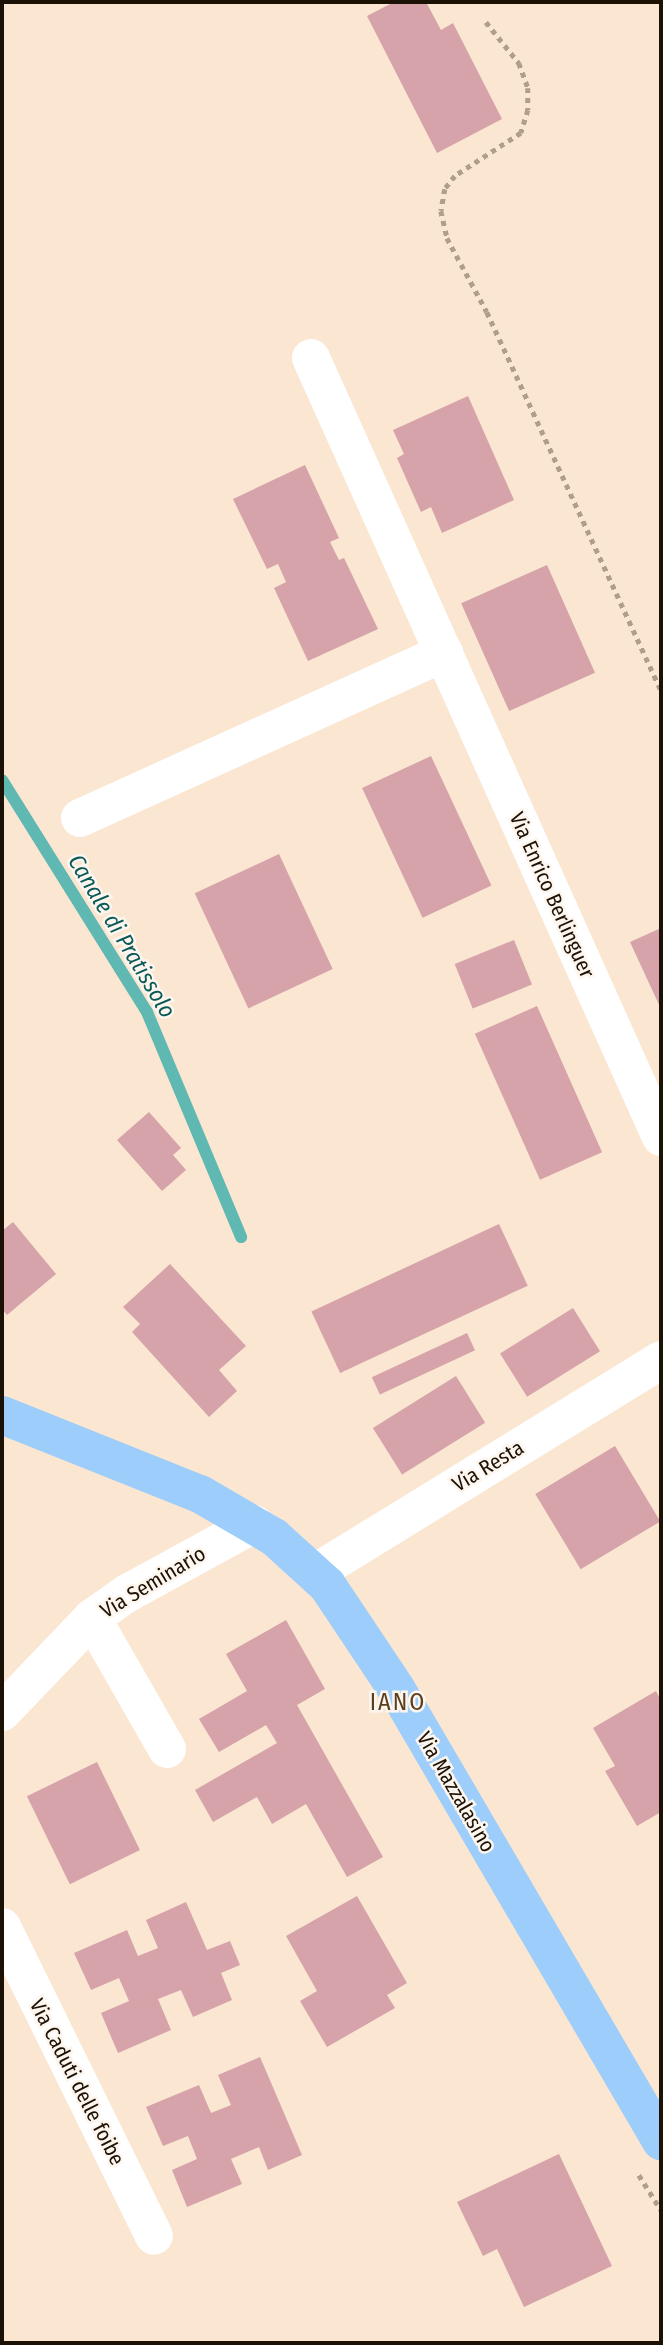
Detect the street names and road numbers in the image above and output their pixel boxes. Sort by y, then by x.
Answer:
street label: Via Enrico Berlinguer [504,808,600,982]
street label: Via Resta [448,1435,528,1497]
street label: Via Seminario [96,1541,210,1623]
street label: Via Mazzalasino [411,1727,501,1857]
street label: Via Caduti delle foibe [24,1995,130,2169]

